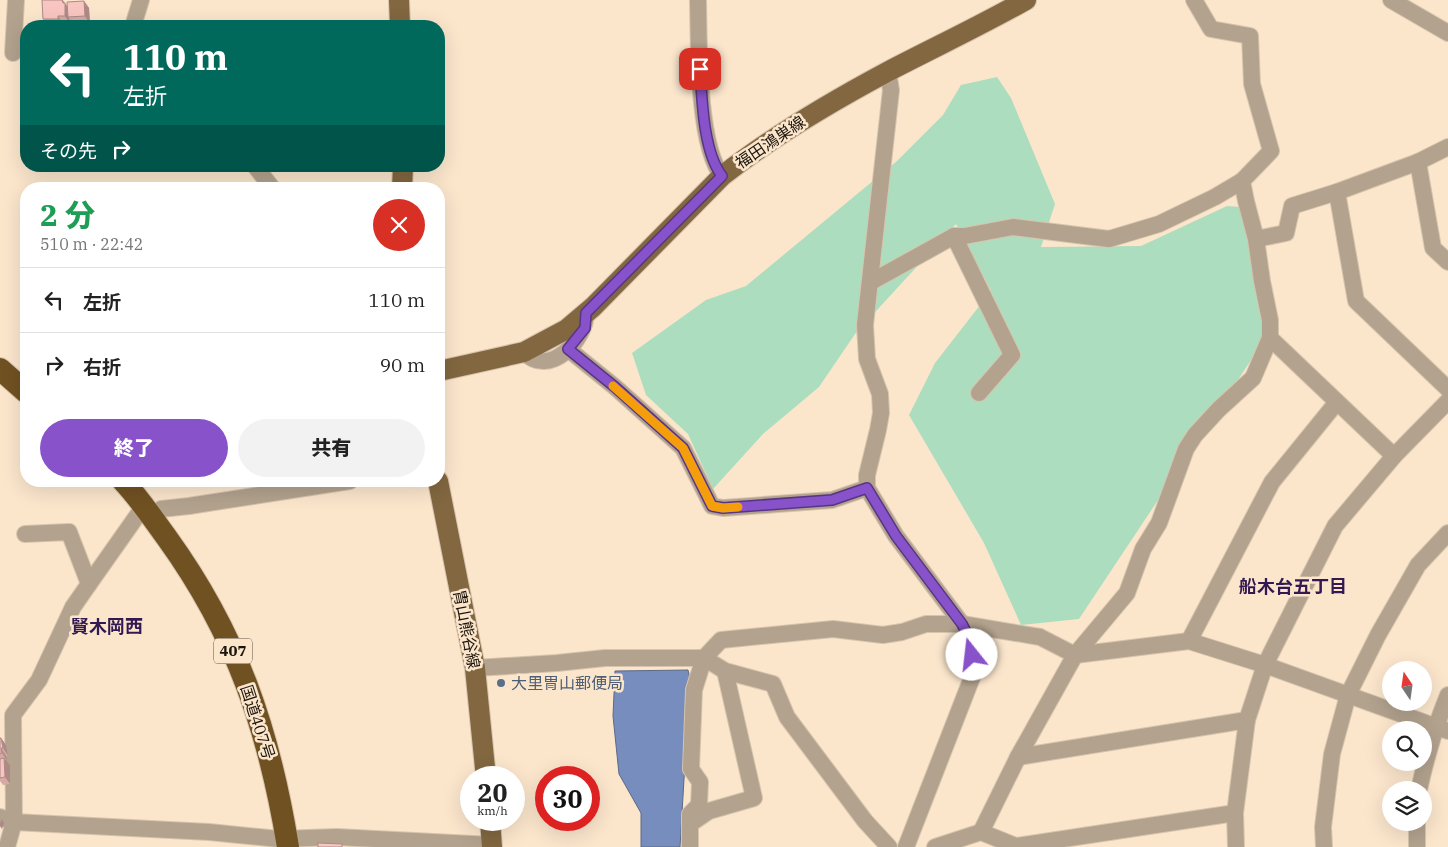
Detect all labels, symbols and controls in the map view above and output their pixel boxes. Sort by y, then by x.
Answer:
text: 110 m [123,34,228,80]
icon: left [40,40,105,105]
pin [679,48,721,90]
icon: arrive [686,55,714,83]
text: 左折 [123,81,167,110]
street label: 福田鴻巣線 [731,111,809,173]
icon: right [107,135,135,163]
text: その先 [40,139,97,163]
text: 2 分 [40,195,95,234]
button: close [373,199,425,251]
text: 510 m · 22:42 [40,234,143,254]
icon: left [40,286,68,314]
text: 110 m [368,288,425,312]
text: 左折 [83,290,121,314]
icon: right [40,351,68,379]
text: 90 m [380,353,425,377]
text: 右折 [83,355,121,379]
button: 終了 [40,419,228,477]
button: 共有 [238,419,425,477]
district label: 船木台五丁目 [1239,575,1347,598]
street label: 胄山熊谷線 [450,588,484,670]
district label: 賢木岡西 [71,615,143,638]
position arrow [945,628,997,680]
road number: 407 [214,638,252,664]
north arrow [1382,661,1432,711]
map controls [1382,661,1432,831]
place label: 大里冑山郵便局 [511,673,623,693]
marker: 大里冑山郵便局 [495,677,507,689]
street label: 国道407号 [237,682,279,762]
button: search [1382,721,1432,771]
speed limit sign: 30 [535,766,600,831]
text: 20 [477,776,508,809]
button: layers [1382,781,1432,831]
text: km/h [477,803,508,818]

